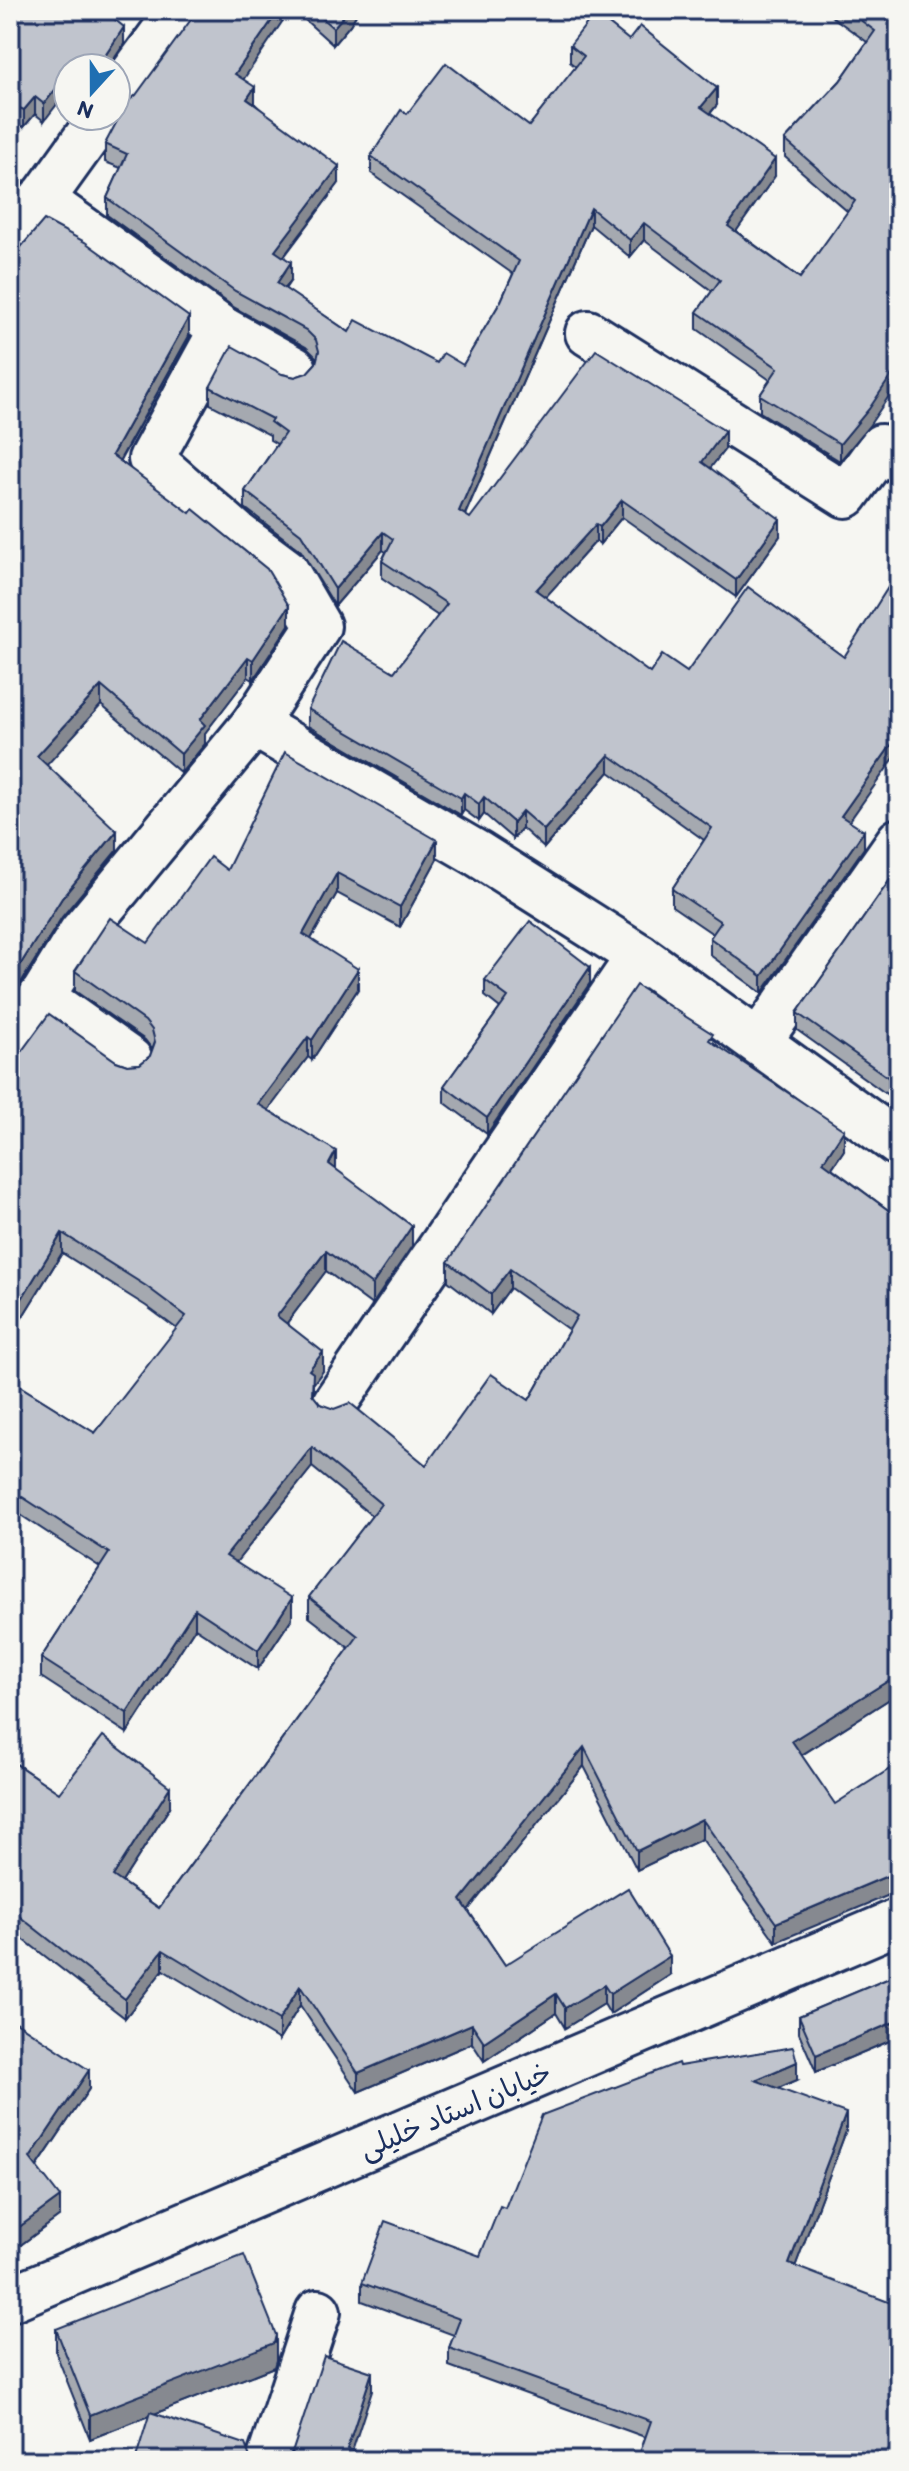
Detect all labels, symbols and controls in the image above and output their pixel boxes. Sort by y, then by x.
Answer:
north arrow [52,52,132,132]
text: N [73,95,97,125]
street label: خیابان استاد خلیلی [354,2054,556,2167]

